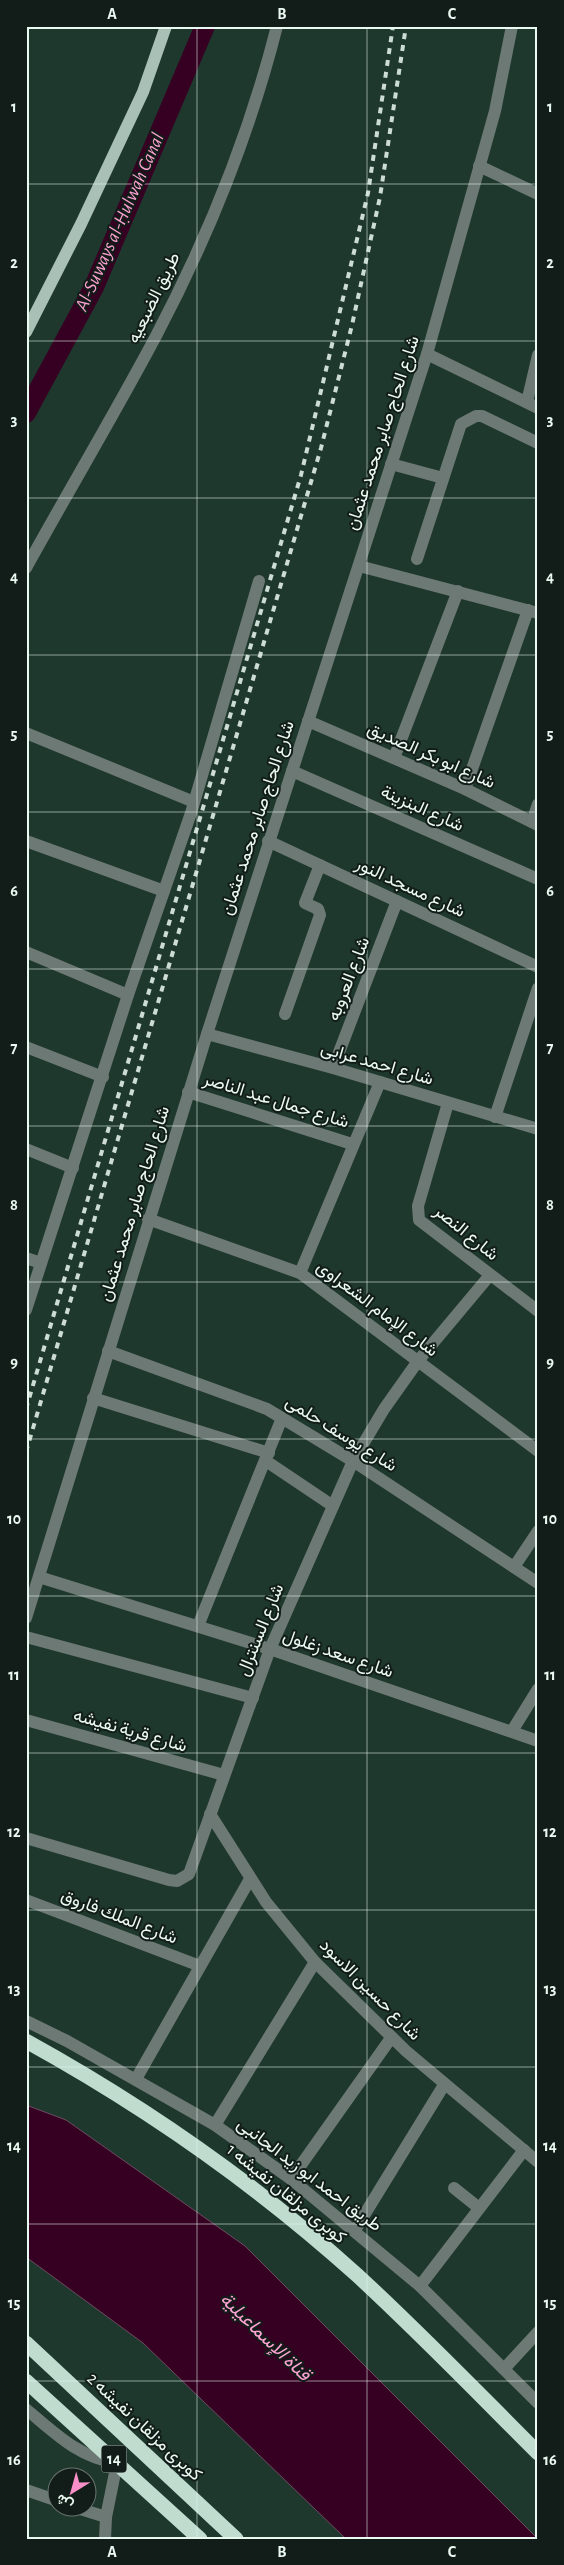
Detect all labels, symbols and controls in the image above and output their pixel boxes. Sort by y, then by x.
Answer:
text: A [107,6,117,22]
text: B [277,6,287,22]
text: C [448,6,457,22]
text: 1 [11,99,17,115]
text: 1 [547,99,553,115]
water label: Al-Suways al-Ḥulwah Canal [72,130,168,315]
street label: طريق الضبعيه [124,250,185,347]
text: 2 [10,255,18,271]
text: 2 [546,255,554,271]
street label: شارع الحاج صابر محمد عثمان [343,334,425,533]
text: 3 [11,412,18,428]
text: 3 [547,412,554,428]
text: 4 [10,569,18,585]
text: 4 [546,569,554,585]
street label: شارع الحاج صابر محمد عثمان [218,719,300,918]
street label: شارع ابو بكر الصديق [364,720,498,794]
text: 5 [11,726,18,742]
text: 5 [547,726,554,742]
street label: شارع البنزينة [377,783,466,837]
street label: شارع مسجد النور [351,854,467,923]
text: 6 [10,883,18,899]
text: 6 [546,883,554,899]
street label: شارع العروبه [325,935,375,1024]
street label: شارع احمد عرابى [318,1039,435,1091]
text: 7 [11,1040,18,1056]
text: 7 [547,1040,554,1056]
street label: شارع جمال عبد الناصر [200,1070,351,1134]
street label: شارع الحاج صابر محمد عثمان [97,1104,175,1304]
text: 8 [10,1197,18,1213]
text: 8 [546,1197,554,1213]
street label: شارع النصر [428,1201,502,1266]
street label: شارع الإمام الشعراوى [312,1258,441,1362]
text: 9 [10,1354,18,1370]
text: 9 [546,1354,554,1370]
street label: شارع يوسف حلمى [281,1393,400,1477]
text: 10 [7,1511,21,1527]
text: 10 [543,1511,557,1527]
street label: شارع السنترال [234,1581,289,1679]
street label: شارع سعد زغلول [280,1627,396,1683]
text: 11 [8,1667,20,1683]
text: 11 [544,1667,556,1683]
street label: شارع قرية نفيشه [71,1706,189,1758]
text: 12 [7,1824,21,1840]
text: 12 [543,1824,557,1840]
street label: شارع الملك فاروق [58,1887,180,1949]
street label: شارع حسين الاسود [315,1936,424,2045]
text: 13 [8,1981,20,1997]
text: 13 [544,1981,556,1997]
street label: طريق احمد ابو زيد الجانبى [233,2115,385,2236]
text: 14 [7,2138,21,2154]
text: 14 [543,2138,557,2154]
street label: كوبرى مزلقان نفيشه 1 [222,2141,349,2248]
water label: قناة الإسماعيلية [215,2289,315,2388]
text: 15 [8,2295,20,2311]
text: 15 [544,2295,556,2311]
street label: كوبرى مزلقان نفيشه 2 [82,2369,205,2485]
road number: 14 [102,2446,126,2472]
text: 16 [7,2452,21,2468]
text: 16 [543,2452,557,2468]
north arrow [48,2468,98,2518]
text: ش [54,2490,76,2512]
text: A [107,2544,117,2560]
text: B [277,2544,287,2560]
text: C [448,2544,457,2560]

